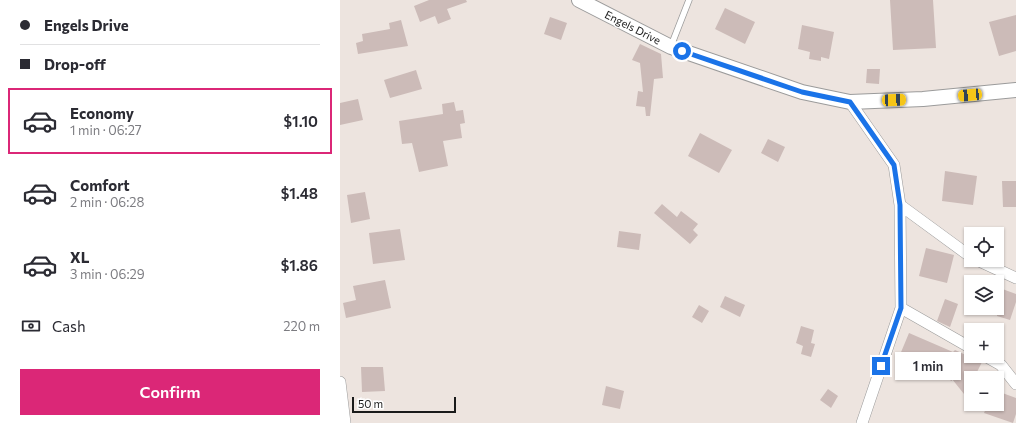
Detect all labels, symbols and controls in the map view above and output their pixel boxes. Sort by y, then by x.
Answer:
street label: Engels Drive [603,7,663,47]
text: Engels Drive [44,16,129,34]
route start [673,42,691,60]
text: Drop-off [44,55,106,73]
car [958,88,982,102]
car [882,94,906,106]
icon: car [22,103,58,139]
text: Economy [70,104,134,122]
text: $1.10 [284,112,318,130]
text: 1 min · 06:27 [70,122,142,138]
icon: car [22,175,58,211]
text: Comfort [70,176,130,194]
text: $1.48 [281,184,318,202]
text: 2 min · 06:28 [70,194,144,210]
map controls [964,227,1004,411]
button: locate [964,227,1004,267]
icon: car [22,247,58,283]
text: XL [70,248,89,266]
text: $1.86 [281,256,318,274]
text: 3 min · 06:29 [70,266,145,282]
button: layers [964,275,1004,315]
icon: cash [20,315,42,337]
text: Cash [52,317,86,335]
text: 220 m [283,318,320,334]
button: + [964,323,1004,363]
callout: 1 min [895,352,961,380]
route end [872,357,890,375]
text: 1 min [913,358,943,374]
button: Confirm [20,369,320,415]
button: − [964,371,1004,411]
scale bar [352,395,456,414]
text: 50 m [358,397,383,410]

